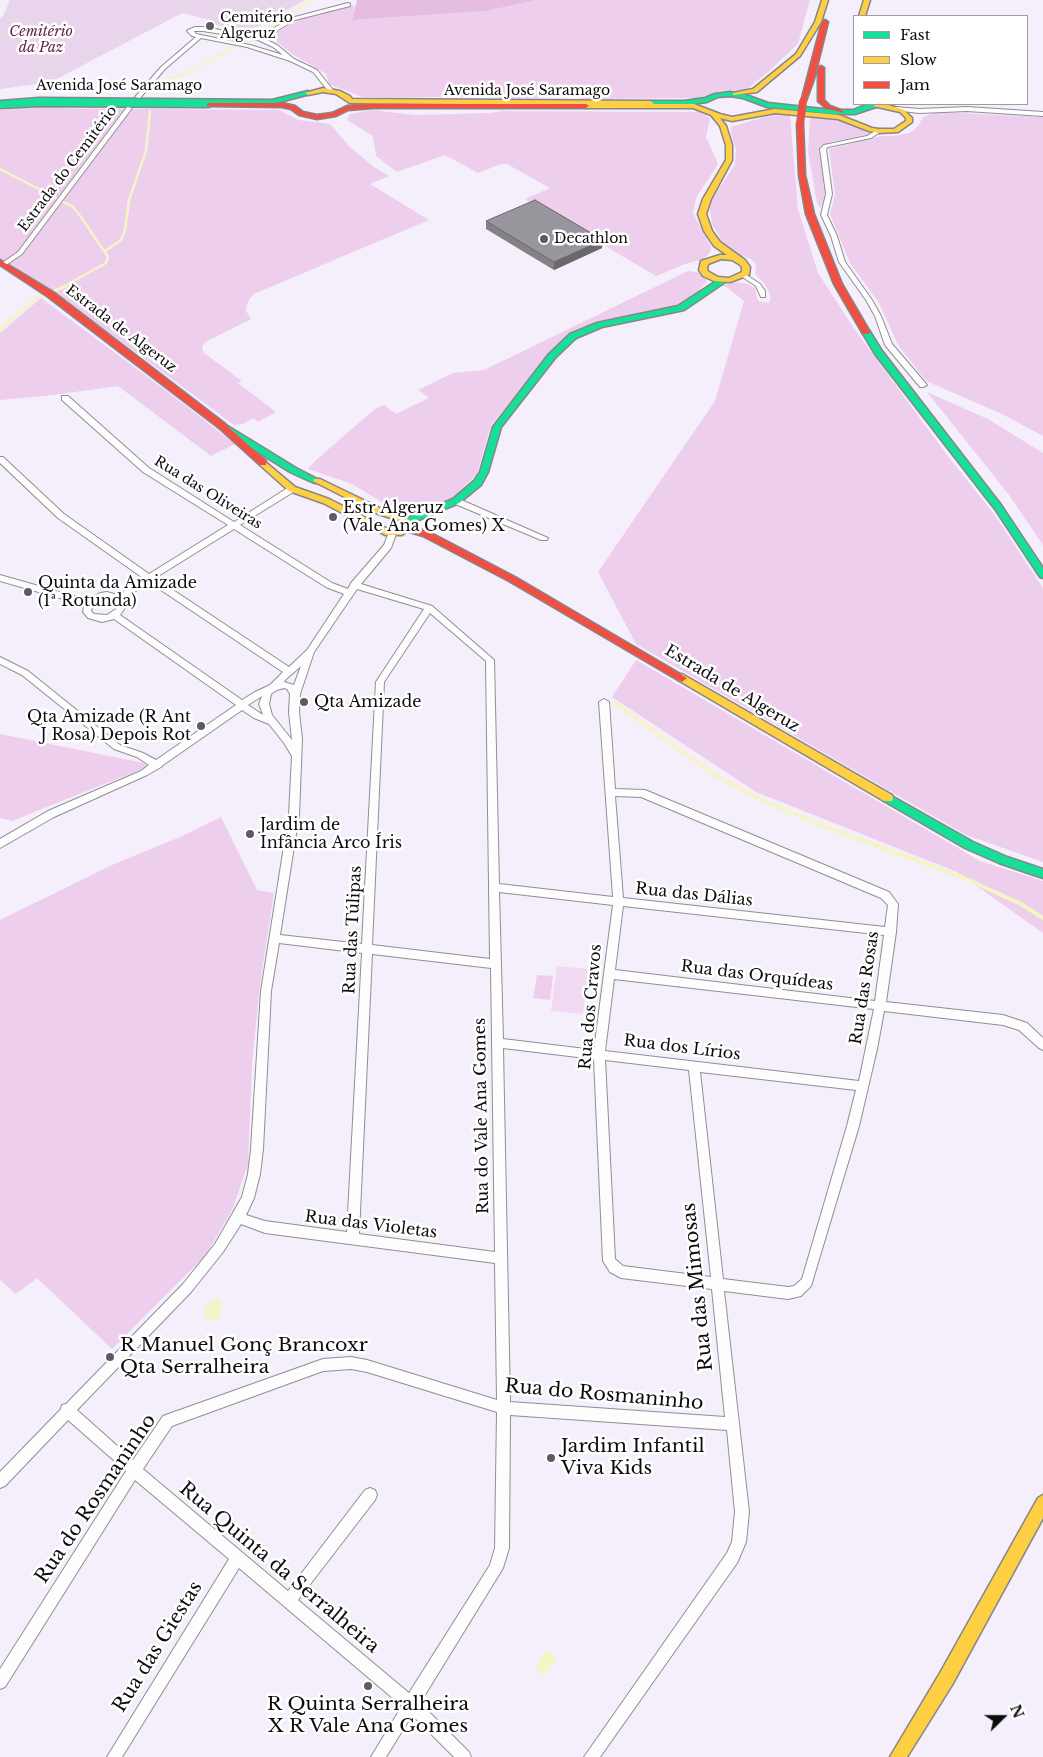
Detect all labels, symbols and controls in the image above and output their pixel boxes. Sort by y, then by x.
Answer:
place label: Cemitério Algeruz [220,10,293,42]
legend [853,15,1028,105]
marker: Cemitério Algeruz [204,20,216,32]
park label: Cemitério da Paz [9,24,73,56]
text: Fast [900,25,930,44]
text: Slow [900,50,937,69]
text: Jam [900,75,930,94]
street label: Avenida José Saramago [36,78,202,94]
street label: Avenida José Saramago [444,83,610,99]
street label: Estrada do Cemitério [15,103,121,235]
place label: Decathlon [554,231,628,247]
marker: Decathlon [538,233,550,245]
street label: Estrada de Algeruz [62,282,180,376]
street label: Rua das Oliveiras [151,453,265,533]
place label: Estr Algeruz (Vale Ana Gomes) X [343,498,505,536]
marker: Estr Algeruz (Vale Ana Gomes) X [327,511,339,523]
place label: Quinta da Amizade (1ª Rotunda) [38,573,197,611]
marker: Quinta da Amizade (1ª Rotunda) [22,586,34,598]
street label: Estrada de Algeruz [661,641,803,737]
place label: Qta Amizade [314,692,421,712]
marker: Qta Amizade [298,696,310,708]
place label: Qta Amizade (R Ant J Rosa) Depois Rot [27,707,191,745]
marker: Qta Amizade (R Ant J Rosa) Depois Rot [195,720,207,732]
place label: Jardim de Infância Arco Íris [260,815,402,853]
marker: Jardim de Infância Arco Íris [244,828,256,840]
street label: Rua das Túlipas [340,865,366,995]
street label: Rua das Dálias [634,879,754,911]
street label: Rua das Rosas [847,930,883,1046]
street label: Rua dos Cravos [576,943,606,1071]
street label: Rua das Orquídeas [680,957,834,995]
street label: Rua do Vale Ana Gomes [471,1018,493,1214]
street label: Rua dos Lírios [622,1031,742,1065]
street label: Rua das Mimosas [678,1202,718,1372]
street label: Rua das Violetas [304,1207,438,1243]
place label: R Manuel Gonç Brancoxr Qta Serralheira [120,1335,368,1379]
marker: R Manuel Gonç Brancoxr Qta Serralheira [104,1351,116,1363]
street label: Rua do Rosmaninho [504,1375,704,1415]
street label: Rua do Rosmaninho [31,1410,161,1588]
place label: Jardim Infantil Viva Kids [561,1436,705,1480]
marker: Jardim Infantil Viva Kids [545,1452,557,1464]
street label: Rua Quinta da Serralheira [174,1478,384,1658]
street label: Rua das Giestas [109,1577,207,1717]
marker: R Quinta Serralheira X R Vale Ana Gomes [362,1680,374,1692]
north arrow [978,1692,1028,1742]
place label: R Quinta Serralheira X R Vale Ana Gomes [267,1694,469,1738]
text: N [1006,1702,1028,1721]

